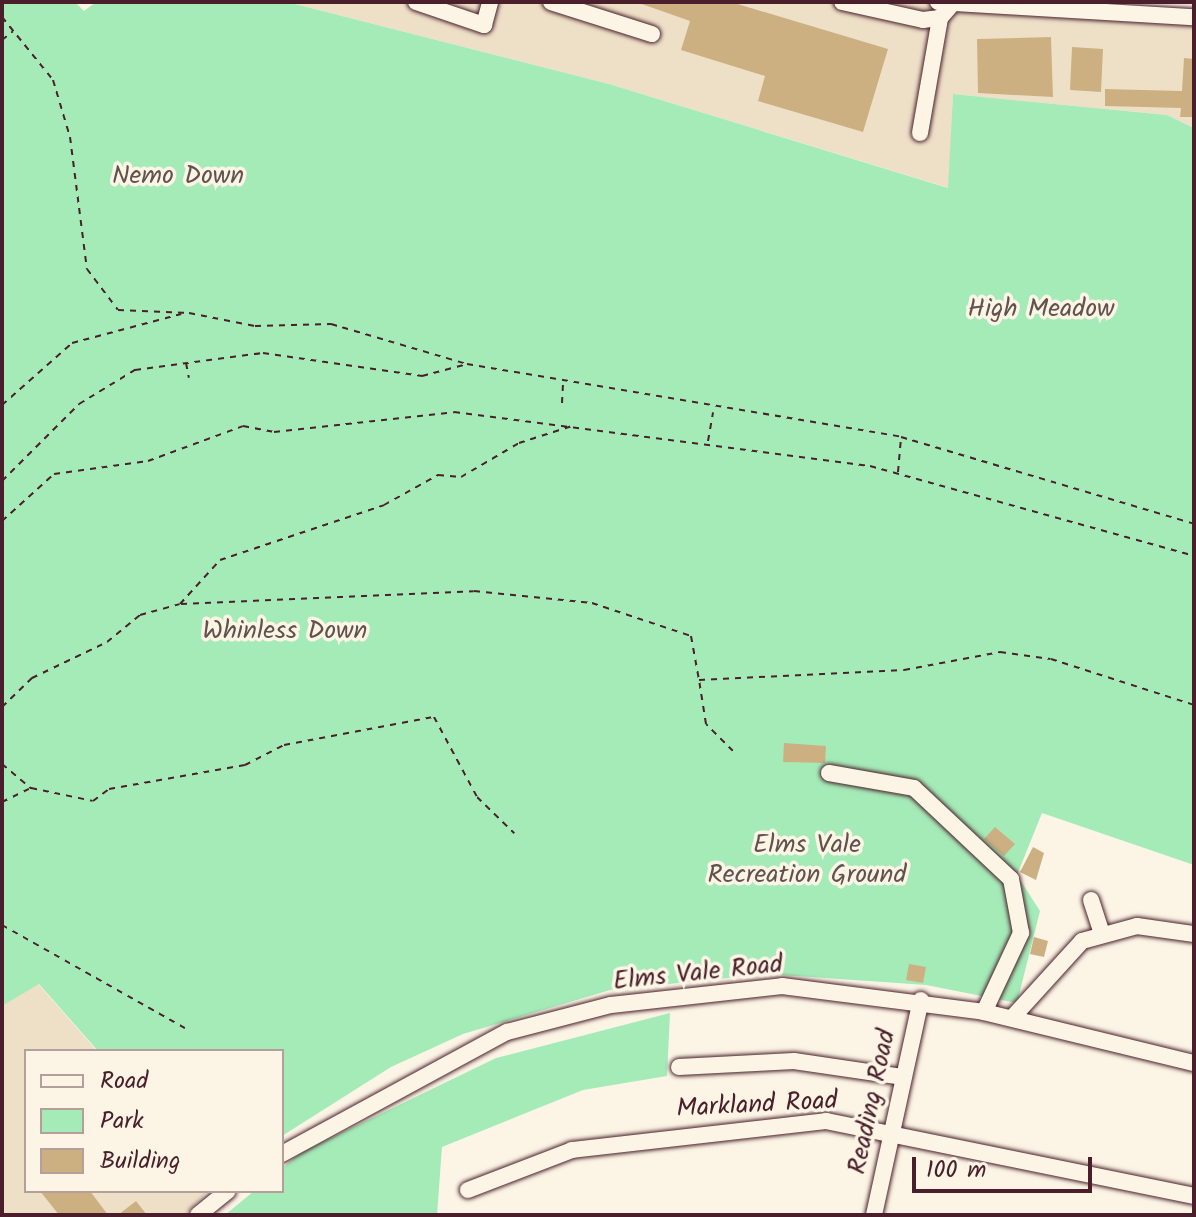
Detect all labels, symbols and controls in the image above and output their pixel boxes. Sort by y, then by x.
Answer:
park label: Nemo Down [112,161,244,193]
park label: High Meadow [968,294,1114,326]
park label: Whinless Down [203,616,367,648]
park label: Elms Vale Recreation Ground [708,830,906,892]
street label: Elms Vale Road [612,950,784,998]
street label: Reading Road [842,1027,904,1177]
legend [24,1049,284,1193]
text: Road [100,1062,148,1101]
street label: Markland Road [676,1086,838,1126]
text: Park [100,1102,144,1141]
scale bar [916,1141,1096,1191]
text: Building [100,1142,180,1181]
text: 100 m [926,1151,986,1190]

